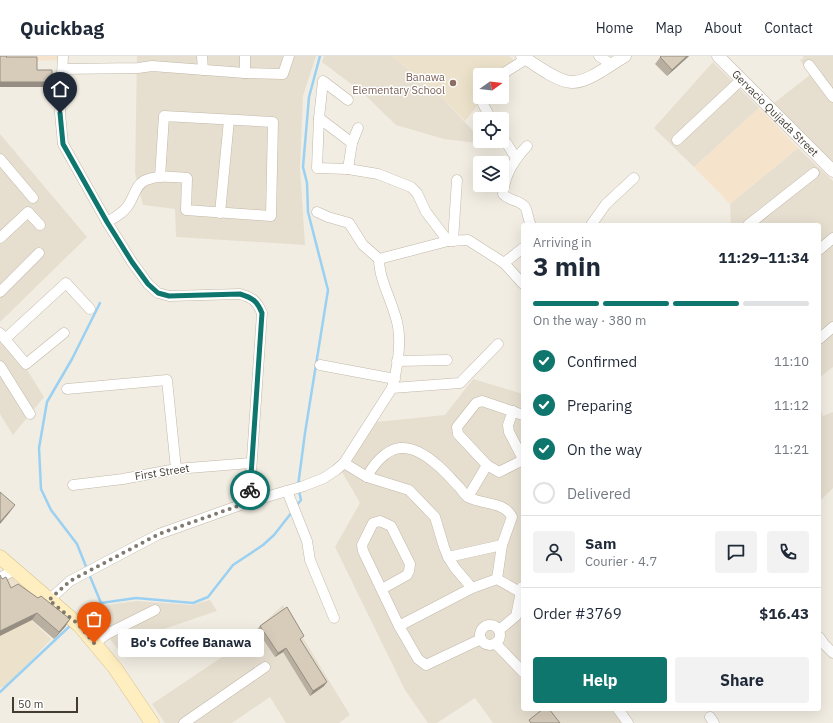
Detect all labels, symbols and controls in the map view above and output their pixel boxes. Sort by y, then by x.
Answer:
text: Quickbag [20,16,104,40]
text: Home [596,19,633,37]
text: Map [655,19,682,37]
text: About [704,19,742,37]
text: Contact [764,19,813,37]
street label: Gervacio Quijada Street [729,67,822,160]
north arrow [473,68,509,104]
map controls [473,68,509,192]
place label: Banawa Elementary School [352,70,445,97]
pin [43,72,77,113]
icon: home [49,78,71,100]
marker: Banawa Elementary School [448,78,458,88]
button: locate [473,112,509,148]
button: layers [473,156,509,192]
text: Arriving in [533,234,592,251]
text: 11:29–11:34 [718,248,809,267]
text: 3 min [533,249,601,283]
text: On the way · 380 m [533,312,646,329]
icon: check [533,350,555,372]
text: Confirmed [567,352,637,371]
text: 11:10 [774,353,809,370]
icon: check [533,394,555,416]
text: Preparing [567,396,632,415]
text: 11:12 [774,397,809,414]
icon: check [533,438,555,460]
text: On the way [567,440,642,459]
text: 11:21 [774,441,809,458]
street label: First Street [134,461,190,483]
courier [230,470,270,510]
icon: bike [239,479,261,501]
text: Delivered [567,484,631,503]
button: person [533,531,575,573]
button: chat [715,531,757,573]
button: phone [767,531,809,573]
text: Sam [585,534,616,553]
text: Courier · 4.7 [585,553,657,570]
pin [77,602,111,643]
text: Order #3769 [533,604,622,623]
text: $16.43 [759,604,809,623]
icon: bag [83,608,105,630]
callout: Bo's Coffee Banawa [118,629,264,657]
text: Bo's Coffee Banawa [131,634,251,651]
button: Help [533,657,667,703]
button: Share [675,657,809,703]
scale bar [12,695,78,714]
text: 50 m [18,697,43,711]

